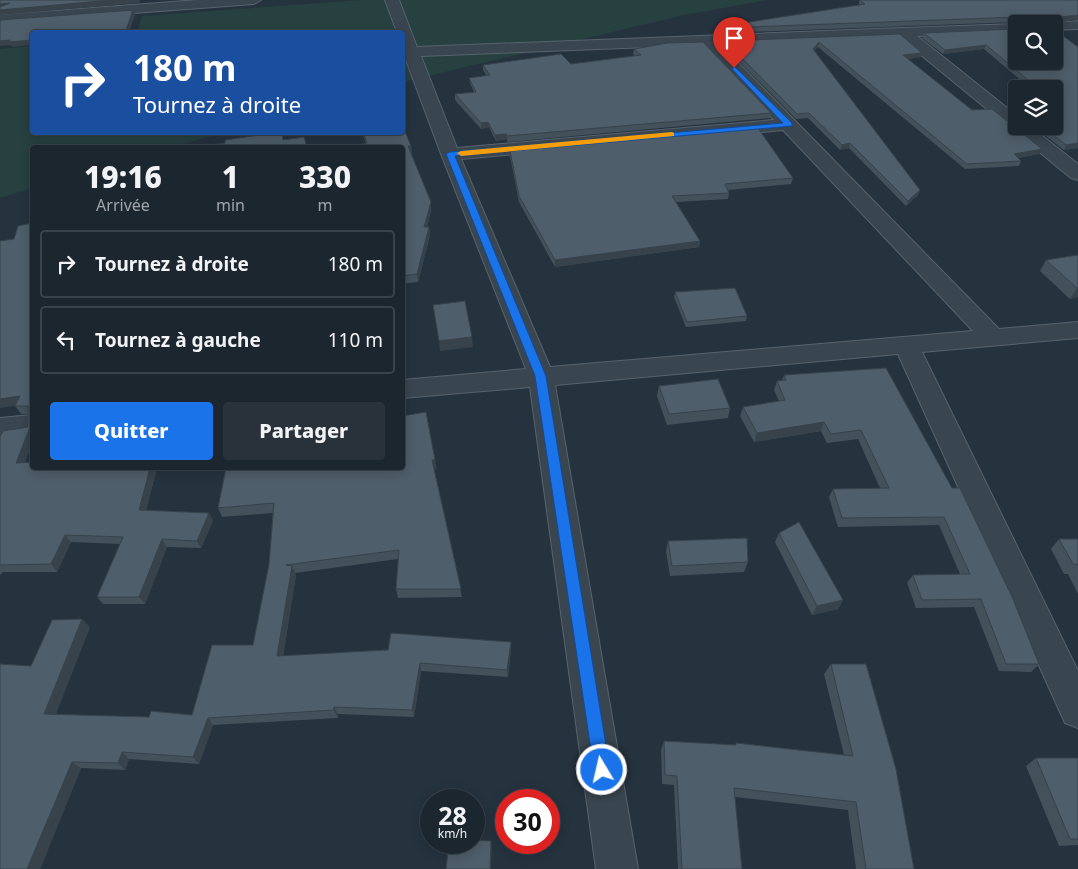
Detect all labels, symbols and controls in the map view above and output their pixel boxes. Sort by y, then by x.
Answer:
map controls [1008,15,1063,135]
button: search [1008,15,1063,70]
pin [713,17,755,68]
icon: arrive [720,24,748,52]
text: 180 m [133,44,236,91]
icon: right [50,50,115,115]
button: layers [1008,80,1063,135]
text: Tournez à droite [133,89,301,119]
text: 19:16 [84,156,162,197]
text: 1 [222,156,239,197]
text: 330 [299,156,351,197]
text: Arrivée [96,194,150,216]
text: min [216,194,245,216]
text: m [317,194,332,216]
icon: right [52,250,80,278]
text: Tournez à droite [95,251,249,277]
text: 180 m [328,251,383,277]
icon: left [52,326,80,354]
text: Tournez à gauche [95,327,261,353]
text: 110 m [328,327,383,353]
button: Quitter [50,402,213,460]
button: Partager [223,402,385,460]
position arrow [575,743,627,795]
speed limit sign: 30 [495,789,560,854]
text: 28 [438,798,467,832]
text: km/h [438,825,467,842]

